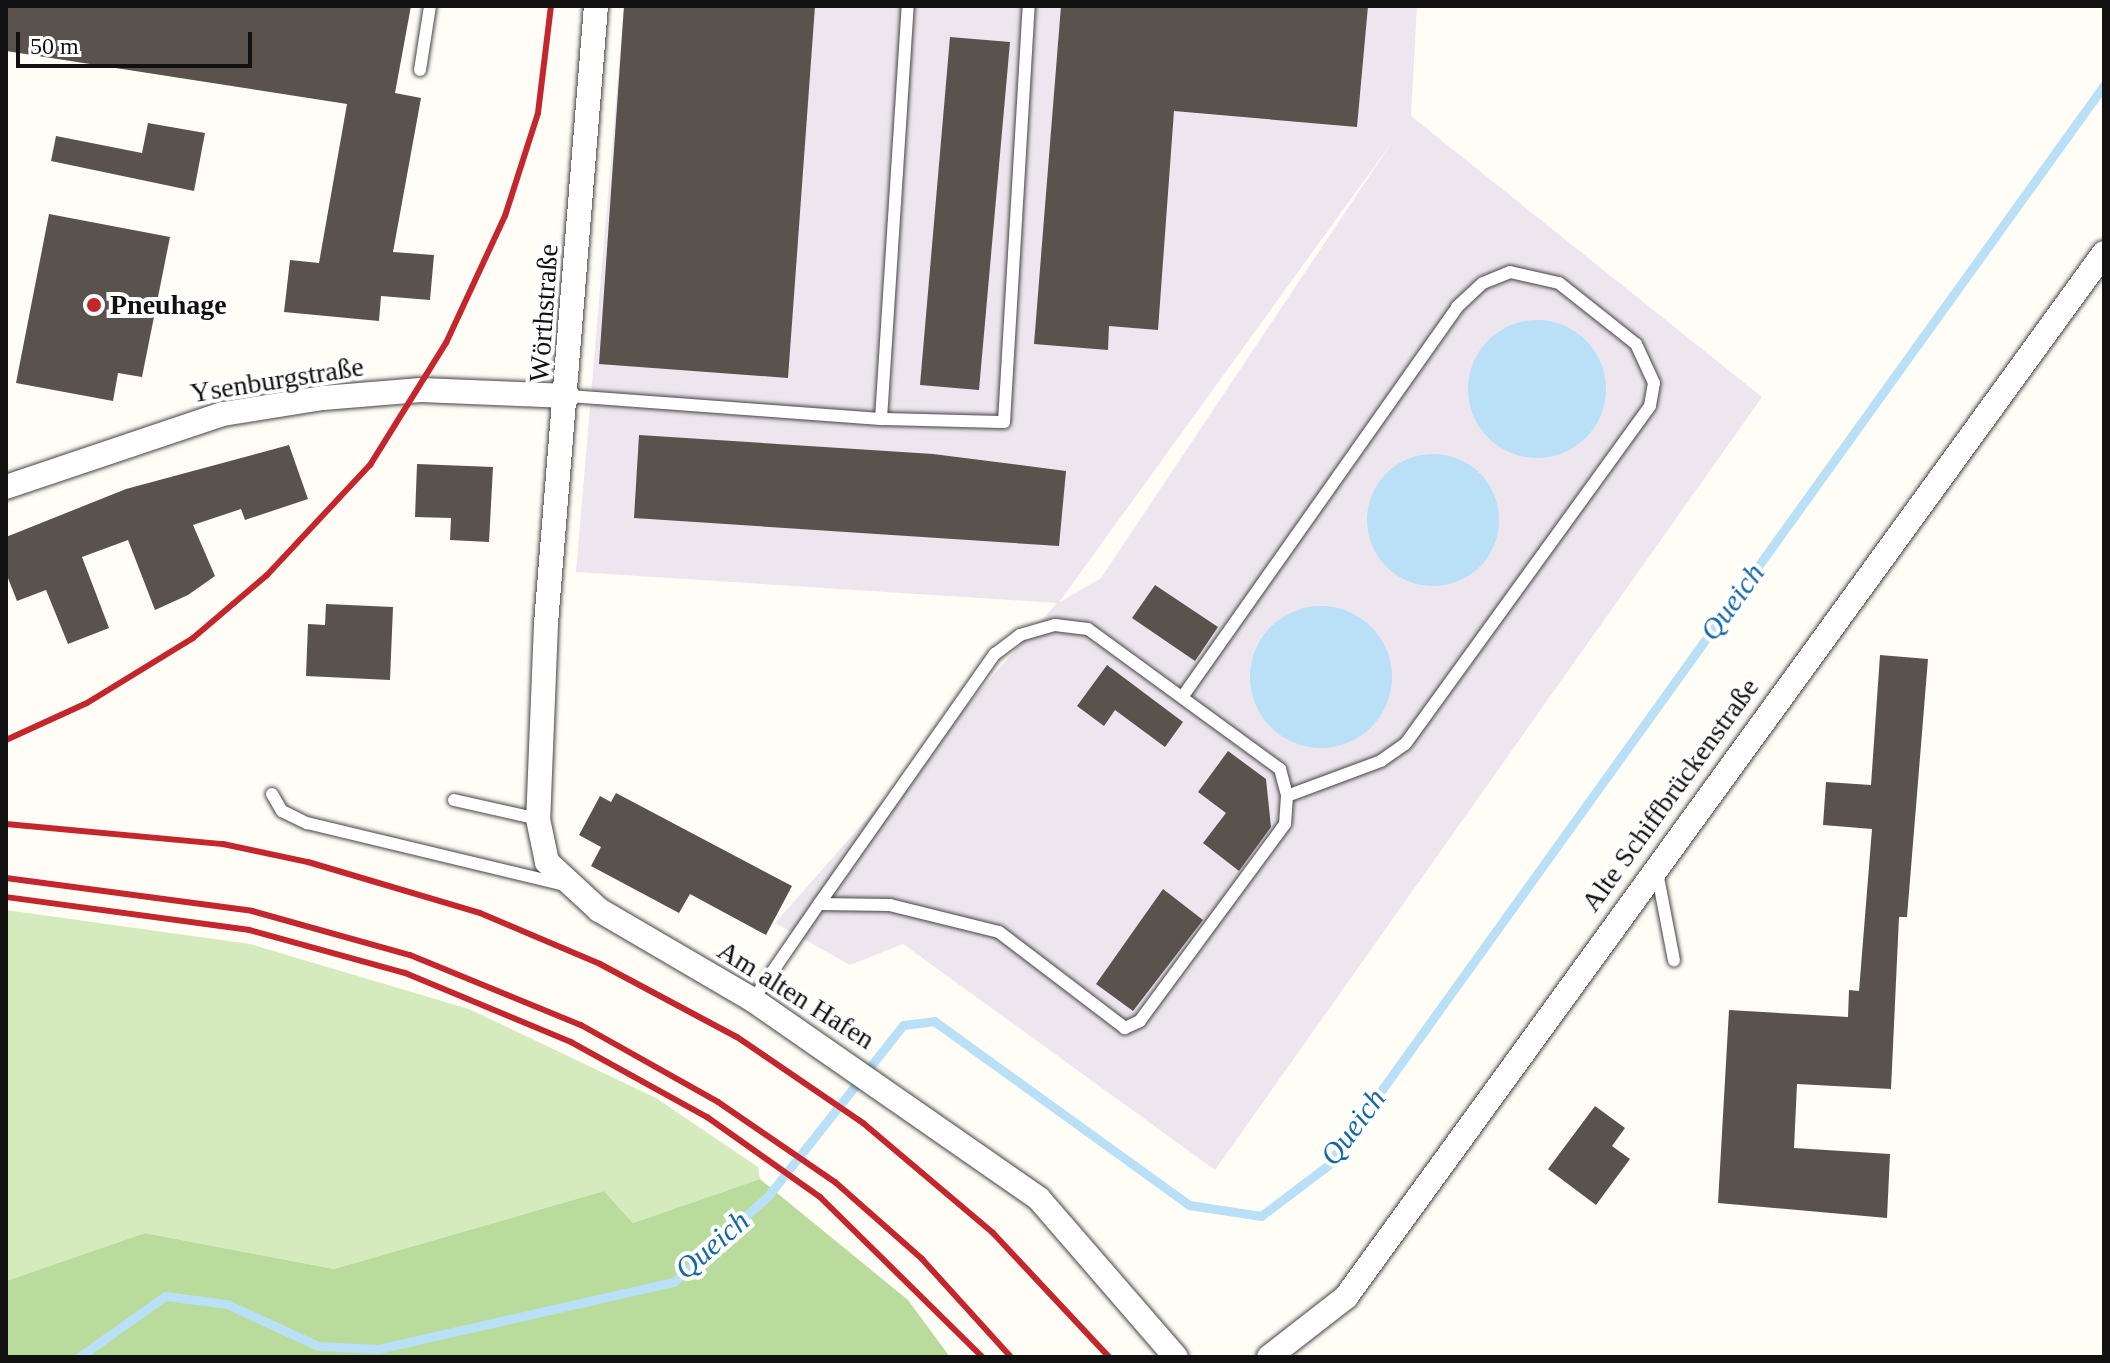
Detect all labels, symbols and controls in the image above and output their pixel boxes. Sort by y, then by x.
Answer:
scale bar [20,16,256,66]
text: 50 m [30,33,79,59]
street label: Wörthstraße [522,243,566,383]
place label: Pneuhage [110,288,227,322]
marker: Pneuhage [85,296,103,314]
street label: Ysenburgstraße [188,350,366,410]
water label: Queich [1692,556,1772,648]
street label: Alte Schiffbrückenstraße [1574,672,1766,918]
street label: Am alten Hafen [711,933,881,1057]
water label: Queich [1313,1082,1393,1172]
water label: Queich [668,1203,756,1287]

